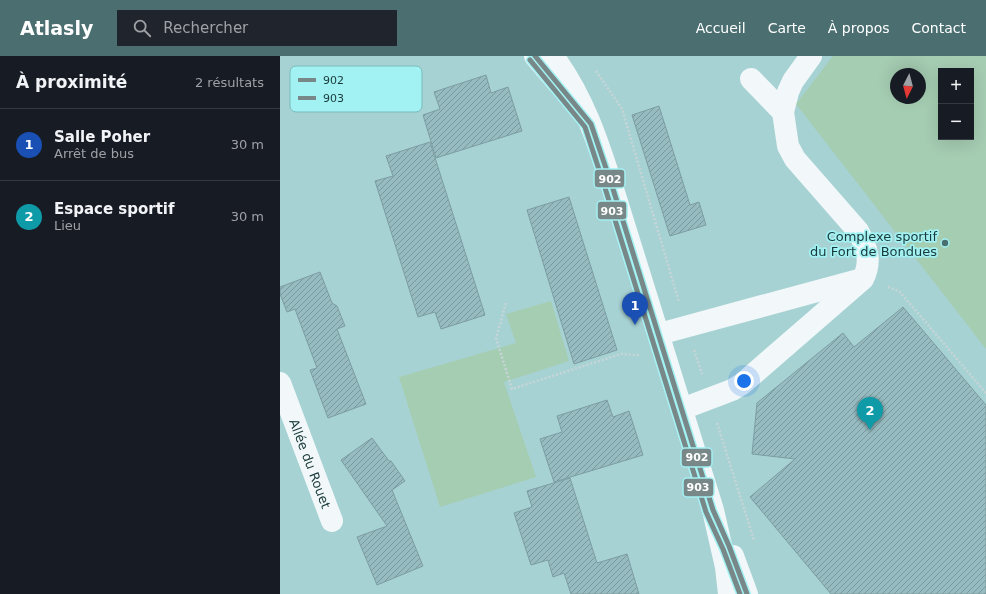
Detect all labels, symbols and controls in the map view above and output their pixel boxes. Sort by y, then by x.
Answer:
search box [117,10,397,46]
text: Atlasly [20,17,93,39]
icon: search [131,17,153,39]
text: Rechercher [163,19,248,37]
text: Accueil [696,20,746,36]
text: Carte [768,20,806,36]
text: À propos [828,20,890,36]
text: Contact [912,20,966,36]
legend [290,66,422,112]
north arrow [890,68,926,104]
map controls [938,68,974,140]
button: + [938,68,974,104]
text: À proximité [16,72,127,92]
text: 902 [323,74,344,87]
text: 2 résultats [195,75,264,90]
text: 903 [323,92,344,105]
button: − [938,104,974,140]
text: Salle Poher [54,128,150,146]
text: 1 [24,137,34,152]
text: 30 m [231,137,264,152]
text: Arrêt de bus [54,146,134,161]
line badge: 902 [594,169,625,188]
text: 902 [599,173,621,186]
text: Espace sportif [54,200,175,218]
line badge: 903 [597,201,627,220]
text: 903 [601,205,623,218]
text: 2 [24,209,34,224]
text: 30 m [231,209,264,224]
text: Lieu [54,218,81,233]
place label: Complexe sportif du Fort de Bondues [810,229,937,259]
marker: Complexe sportif du Fort de Bondues [940,238,950,248]
pin: 1 [622,292,648,325]
your location [734,371,754,391]
pin: 2 [857,397,883,430]
street label: Allée du Rouet [286,417,334,511]
line badge: 902 [681,448,712,467]
text: 902 [686,451,708,464]
line badge: 903 [683,478,714,497]
text: 903 [687,481,709,494]

